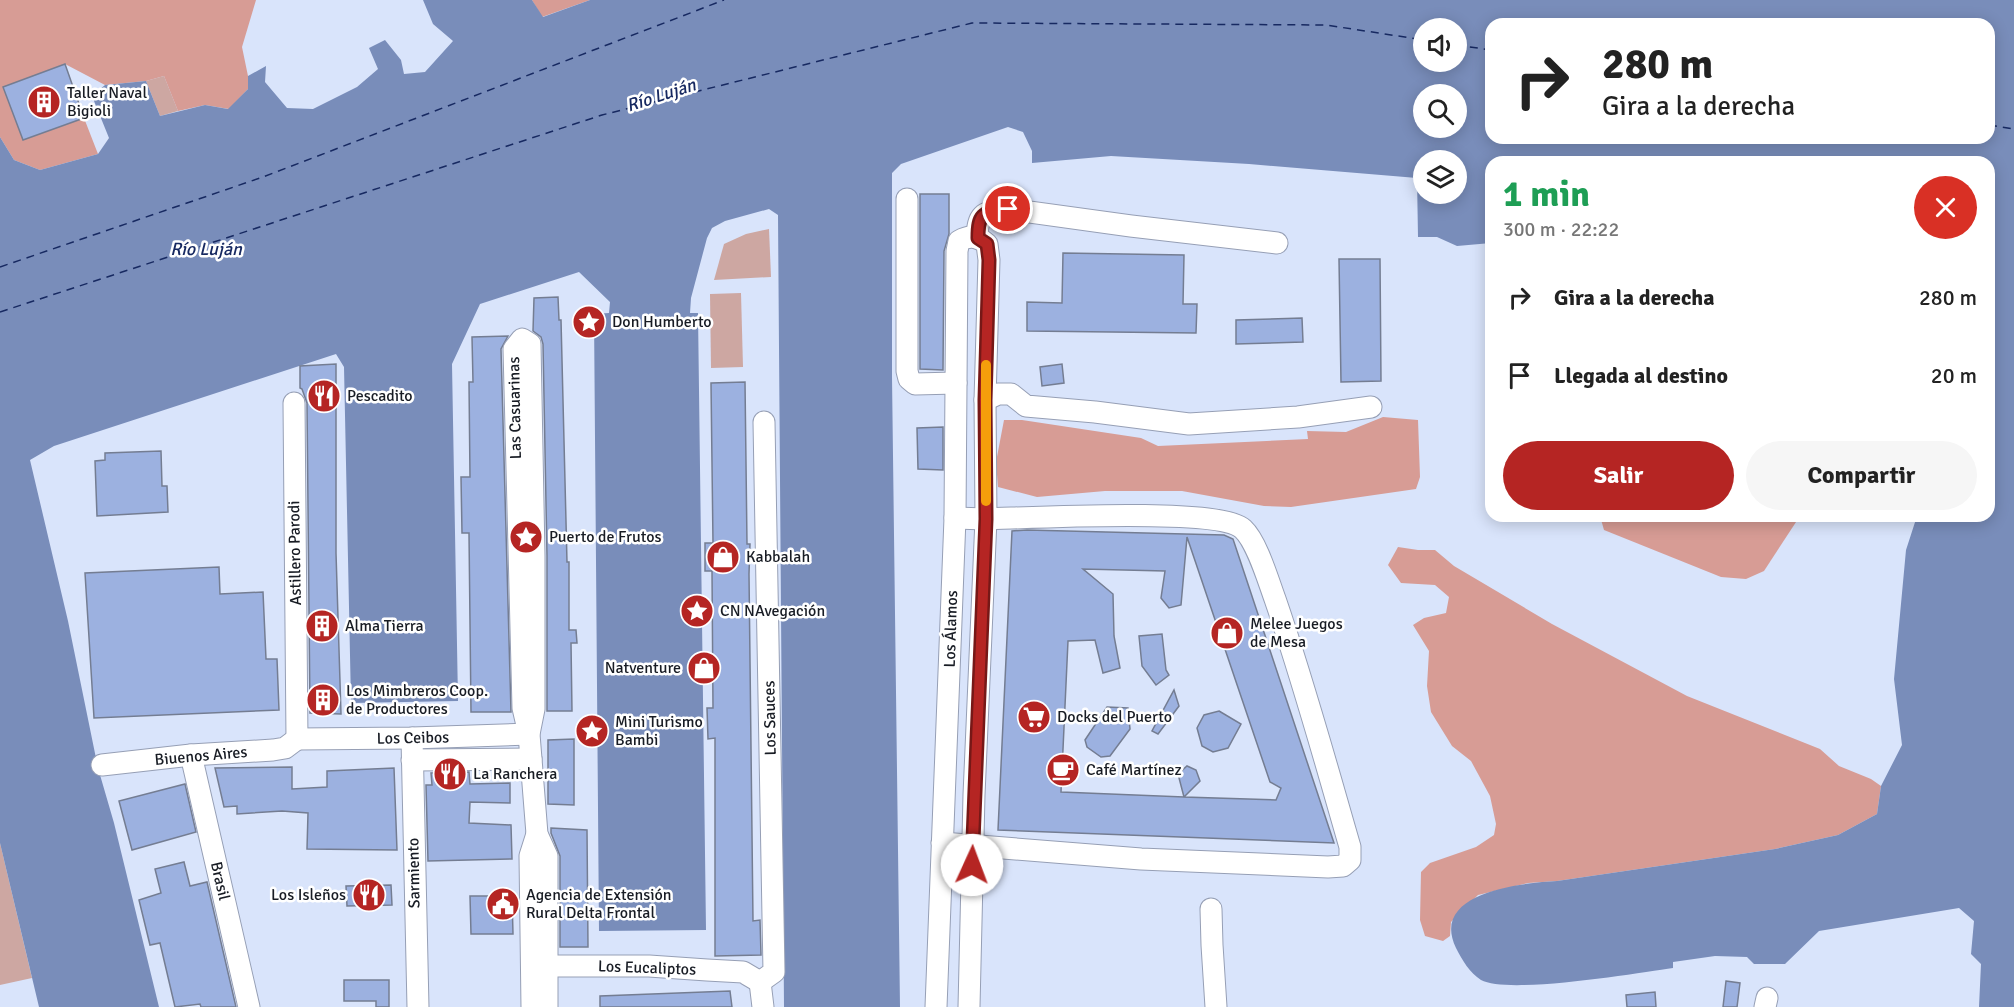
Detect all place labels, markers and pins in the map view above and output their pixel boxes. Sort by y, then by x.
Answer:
place label: Taller Naval Bigioli [67,83,147,121]
building icon: Taller Naval Bigioli [26,84,62,120]
pin [982,183,1033,234]
place icon: Don Humberto [571,304,607,340]
place label: Don Humberto [612,312,712,332]
restaurant icon: Pescadito [306,378,342,414]
place label: Pescadito [347,386,413,406]
place icon: Puerto de Frutos [508,519,544,555]
place label: Puerto de Frutos [549,527,662,547]
shop icon: Kabbalah [705,539,741,575]
place label: Kabbalah [746,547,810,567]
place icon: CN NAvegación [679,593,715,629]
place label: CN NAvegación [720,601,825,621]
building icon: Alma Tierra [304,608,340,644]
place label: Melee Juegos de Mesa [1250,614,1343,652]
shop icon: Melee Juegos de Mesa [1209,615,1245,651]
place label: Alma Tierra [345,616,424,636]
shop icon: Natventure [686,650,722,686]
place label: Natventure [605,658,681,678]
place label: Los Mimbreros Coop. de Productores [346,681,488,719]
building icon: Los Mimbreros Coop. de Productores [305,682,341,718]
supermarket icon: Docks del Puerto [1016,699,1052,735]
place label: Docks del Puerto [1057,707,1172,727]
place label: Mini Turismo Bambi [615,712,703,750]
place icon: Mini Turismo Bambi [574,713,610,749]
cafe icon: Café Martínez [1045,752,1081,788]
restaurant icon: La Ranchera [432,756,468,792]
place label: Café Martínez [1086,760,1182,780]
place label: La Ranchera [473,764,557,784]
restaurant icon: Los Isleños [351,877,387,913]
place label: Los Isleños [271,885,346,905]
place label: Agencia de Extensión Rural Delta Frontal [526,885,672,923]
public building icon: Agencia de Extensión Rural Delta Frontal [485,886,521,922]

